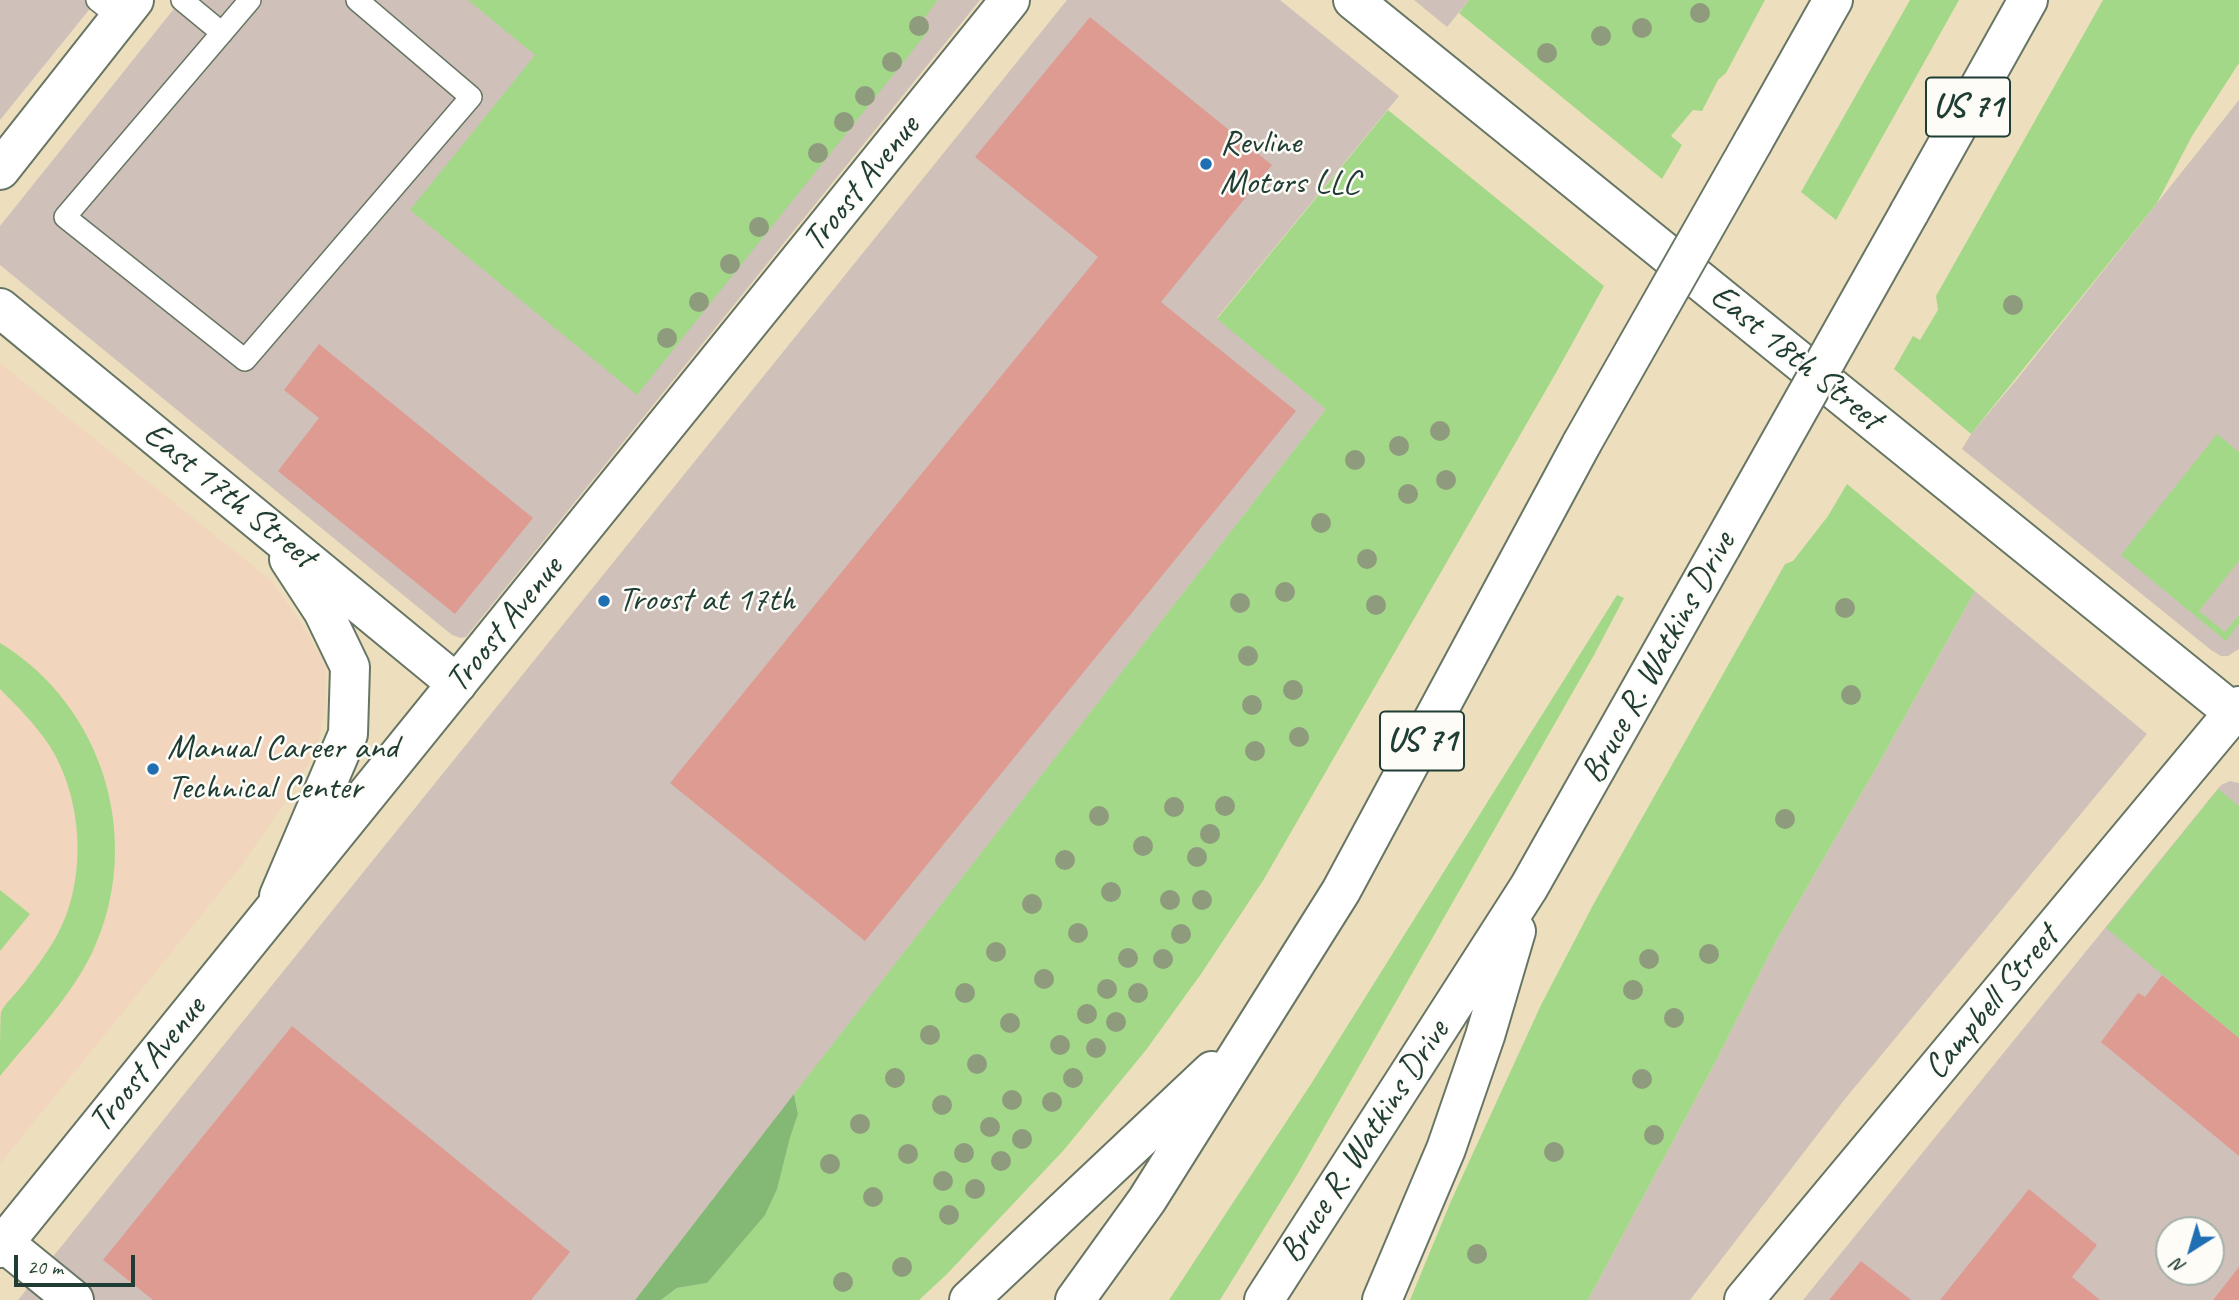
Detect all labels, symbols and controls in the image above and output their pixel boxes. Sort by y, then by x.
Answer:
road number: US 71 [1926,78,2010,136]
street label: Troost Avenue [794,107,930,261]
place label: Revline Motors LLC [1220,123,1360,205]
marker: Revline Motors LLC [1198,156,1214,172]
street label: East 18th Street [1701,276,1891,440]
street label: East 17th Street [134,414,324,578]
street label: Bruce R. Watkins Drive [1573,525,1745,791]
street label: Troost Avenue [437,548,573,702]
place label: Troost at 17th [618,580,795,622]
marker: Troost at 17th [596,593,612,609]
road number: US 71 [1380,712,1464,770]
place label: Manual Career and Technical Center [167,728,398,810]
marker: Manual Career and Technical Center [145,761,161,777]
street label: Campbell Street [1916,918,2068,1088]
street label: Troost Avenue [80,988,216,1142]
street label: Bruce R. Watkins Drive [1271,1013,1459,1271]
north arrow [2155,1216,2225,1286]
scale bar [18,1240,138,1284]
text: N [2167,1253,2190,1279]
text: 20 m [27,1254,63,1280]

